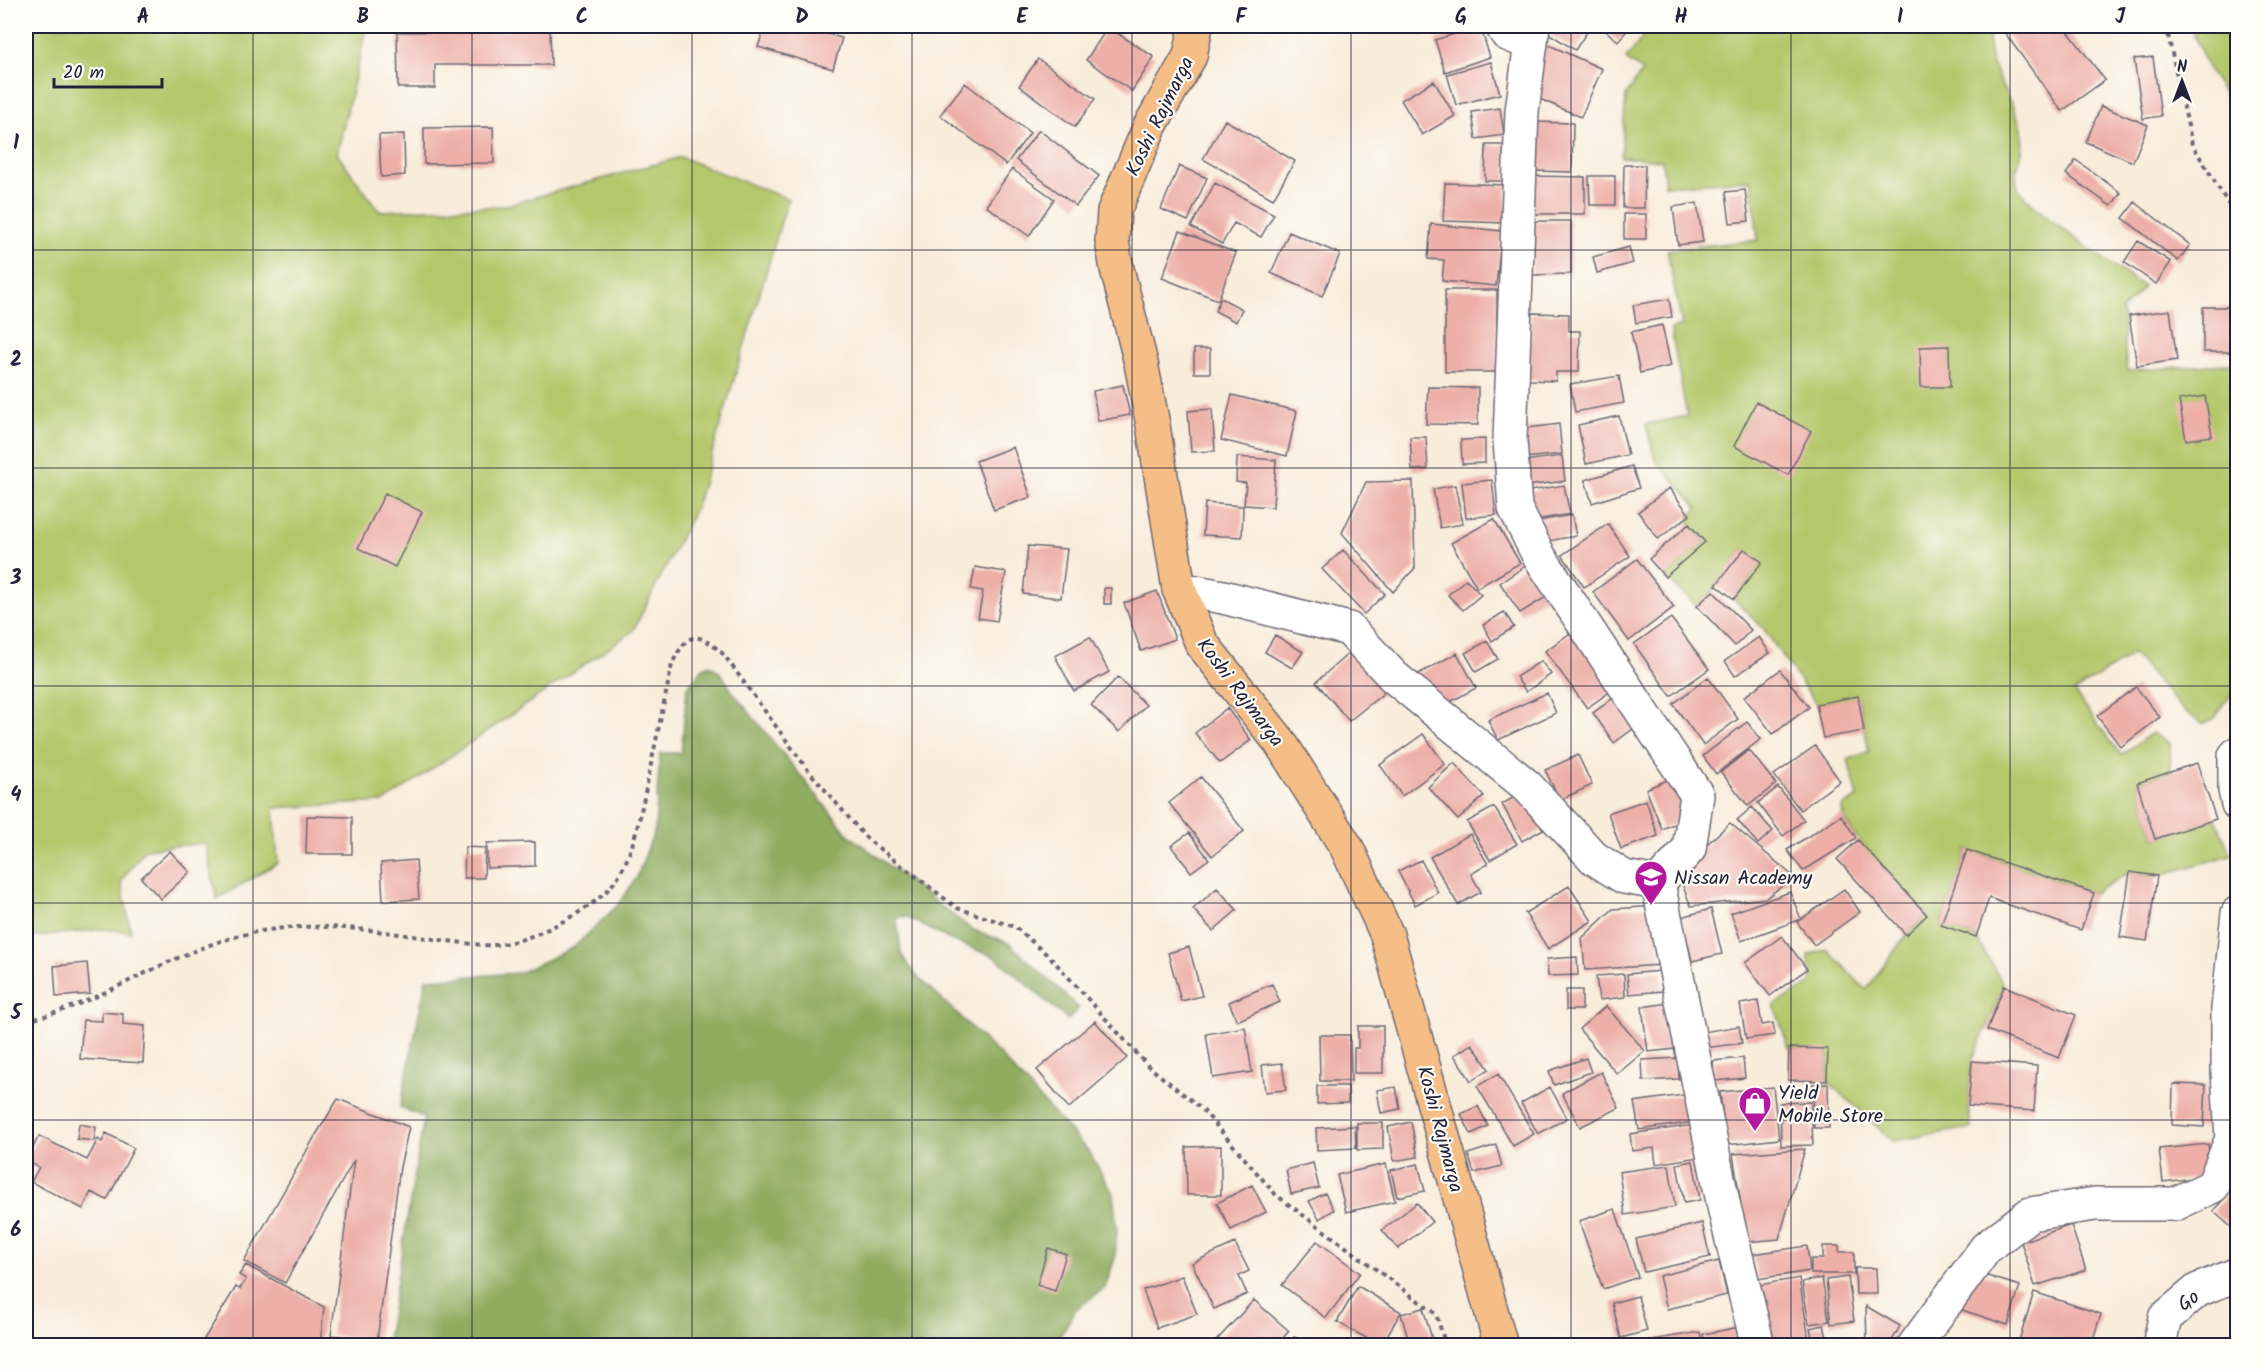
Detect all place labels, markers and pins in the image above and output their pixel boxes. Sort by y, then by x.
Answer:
school or university icon: Nissan Academy [1633,859,1669,906]
place label: Nissan Academy [1674,863,1813,895]
place label: Yield Mobile Store [1778,1078,1883,1133]
shop icon: Yield Mobile Store [1737,1085,1773,1132]

